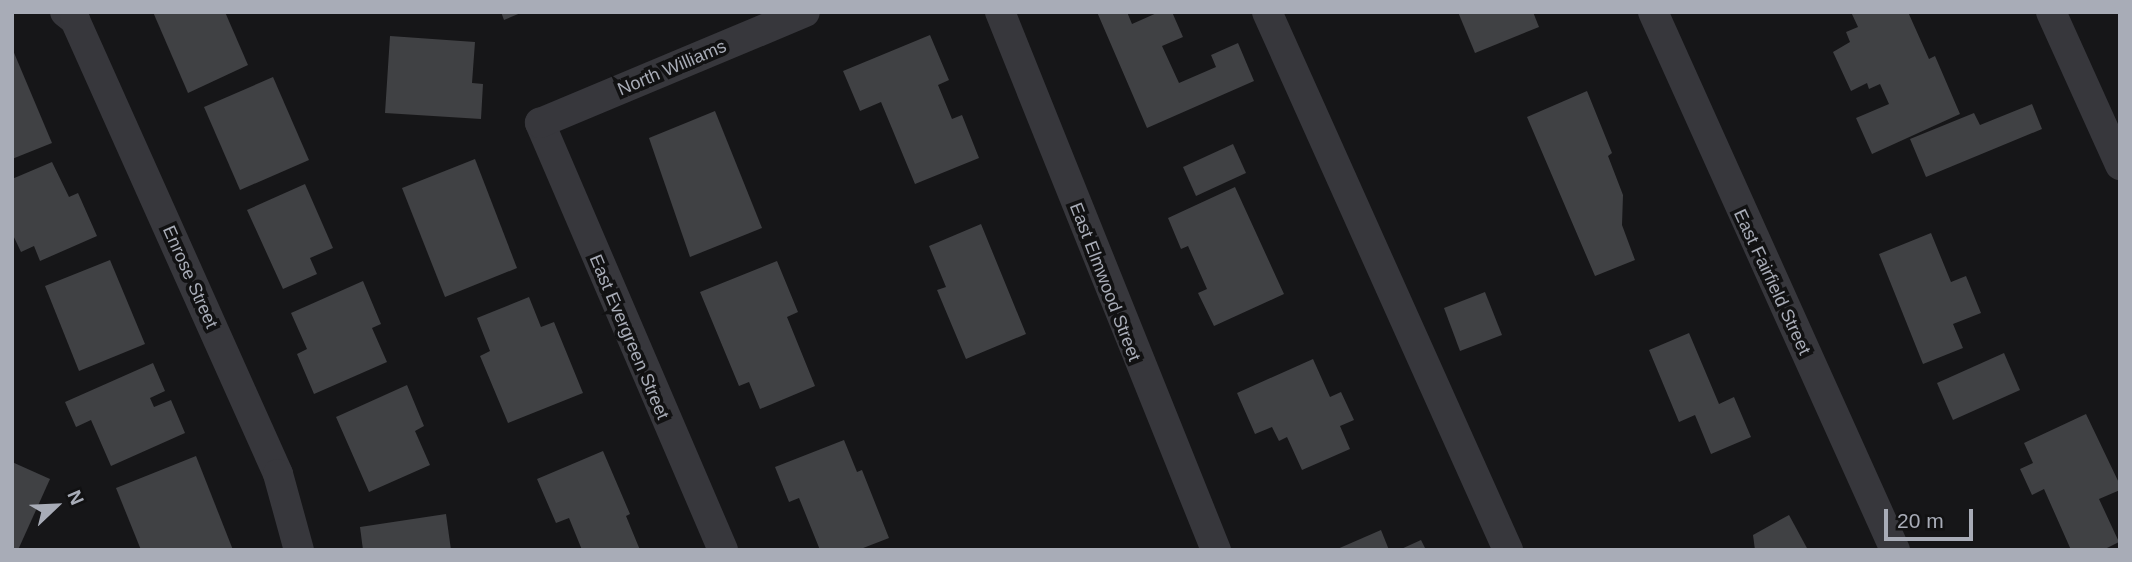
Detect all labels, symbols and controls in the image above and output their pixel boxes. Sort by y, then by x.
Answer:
street label: North Williams [614,35,730,101]
street label: East Elmwood Street [1065,200,1145,364]
street label: East Fairfield Street [1729,206,1815,358]
street label: Enrose Street [158,222,222,332]
street label: East Evergreen Street [584,251,674,423]
north arrow [21,471,91,541]
text: N [63,487,88,508]
scale bar [1887,496,1976,540]
text: 20 m [1897,509,1944,532]

